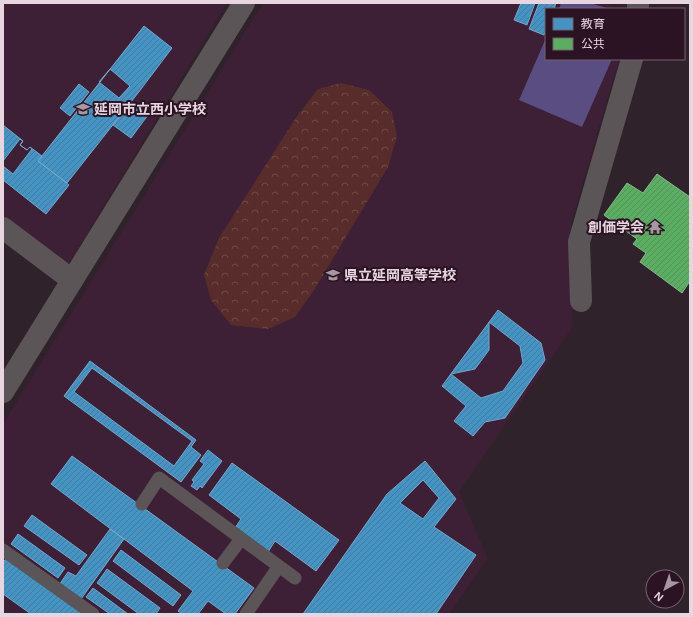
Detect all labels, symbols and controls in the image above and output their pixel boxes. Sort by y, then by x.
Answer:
legend [545,8,685,60]
text: 教育 [581,17,605,31]
text: 公共 [581,37,605,51]
school or university icon: 延岡市立西小学校 [75,101,91,117]
place label: 延岡市立西小学校 [94,101,206,117]
place label: 創価学会 [588,219,644,235]
temple icon: 創価学会 [647,219,663,235]
school or university icon: 県立延岡高等学校 [325,267,341,283]
place label: 県立延岡高等学校 [344,267,456,283]
north arrow [645,569,685,609]
text: N [652,589,665,604]

